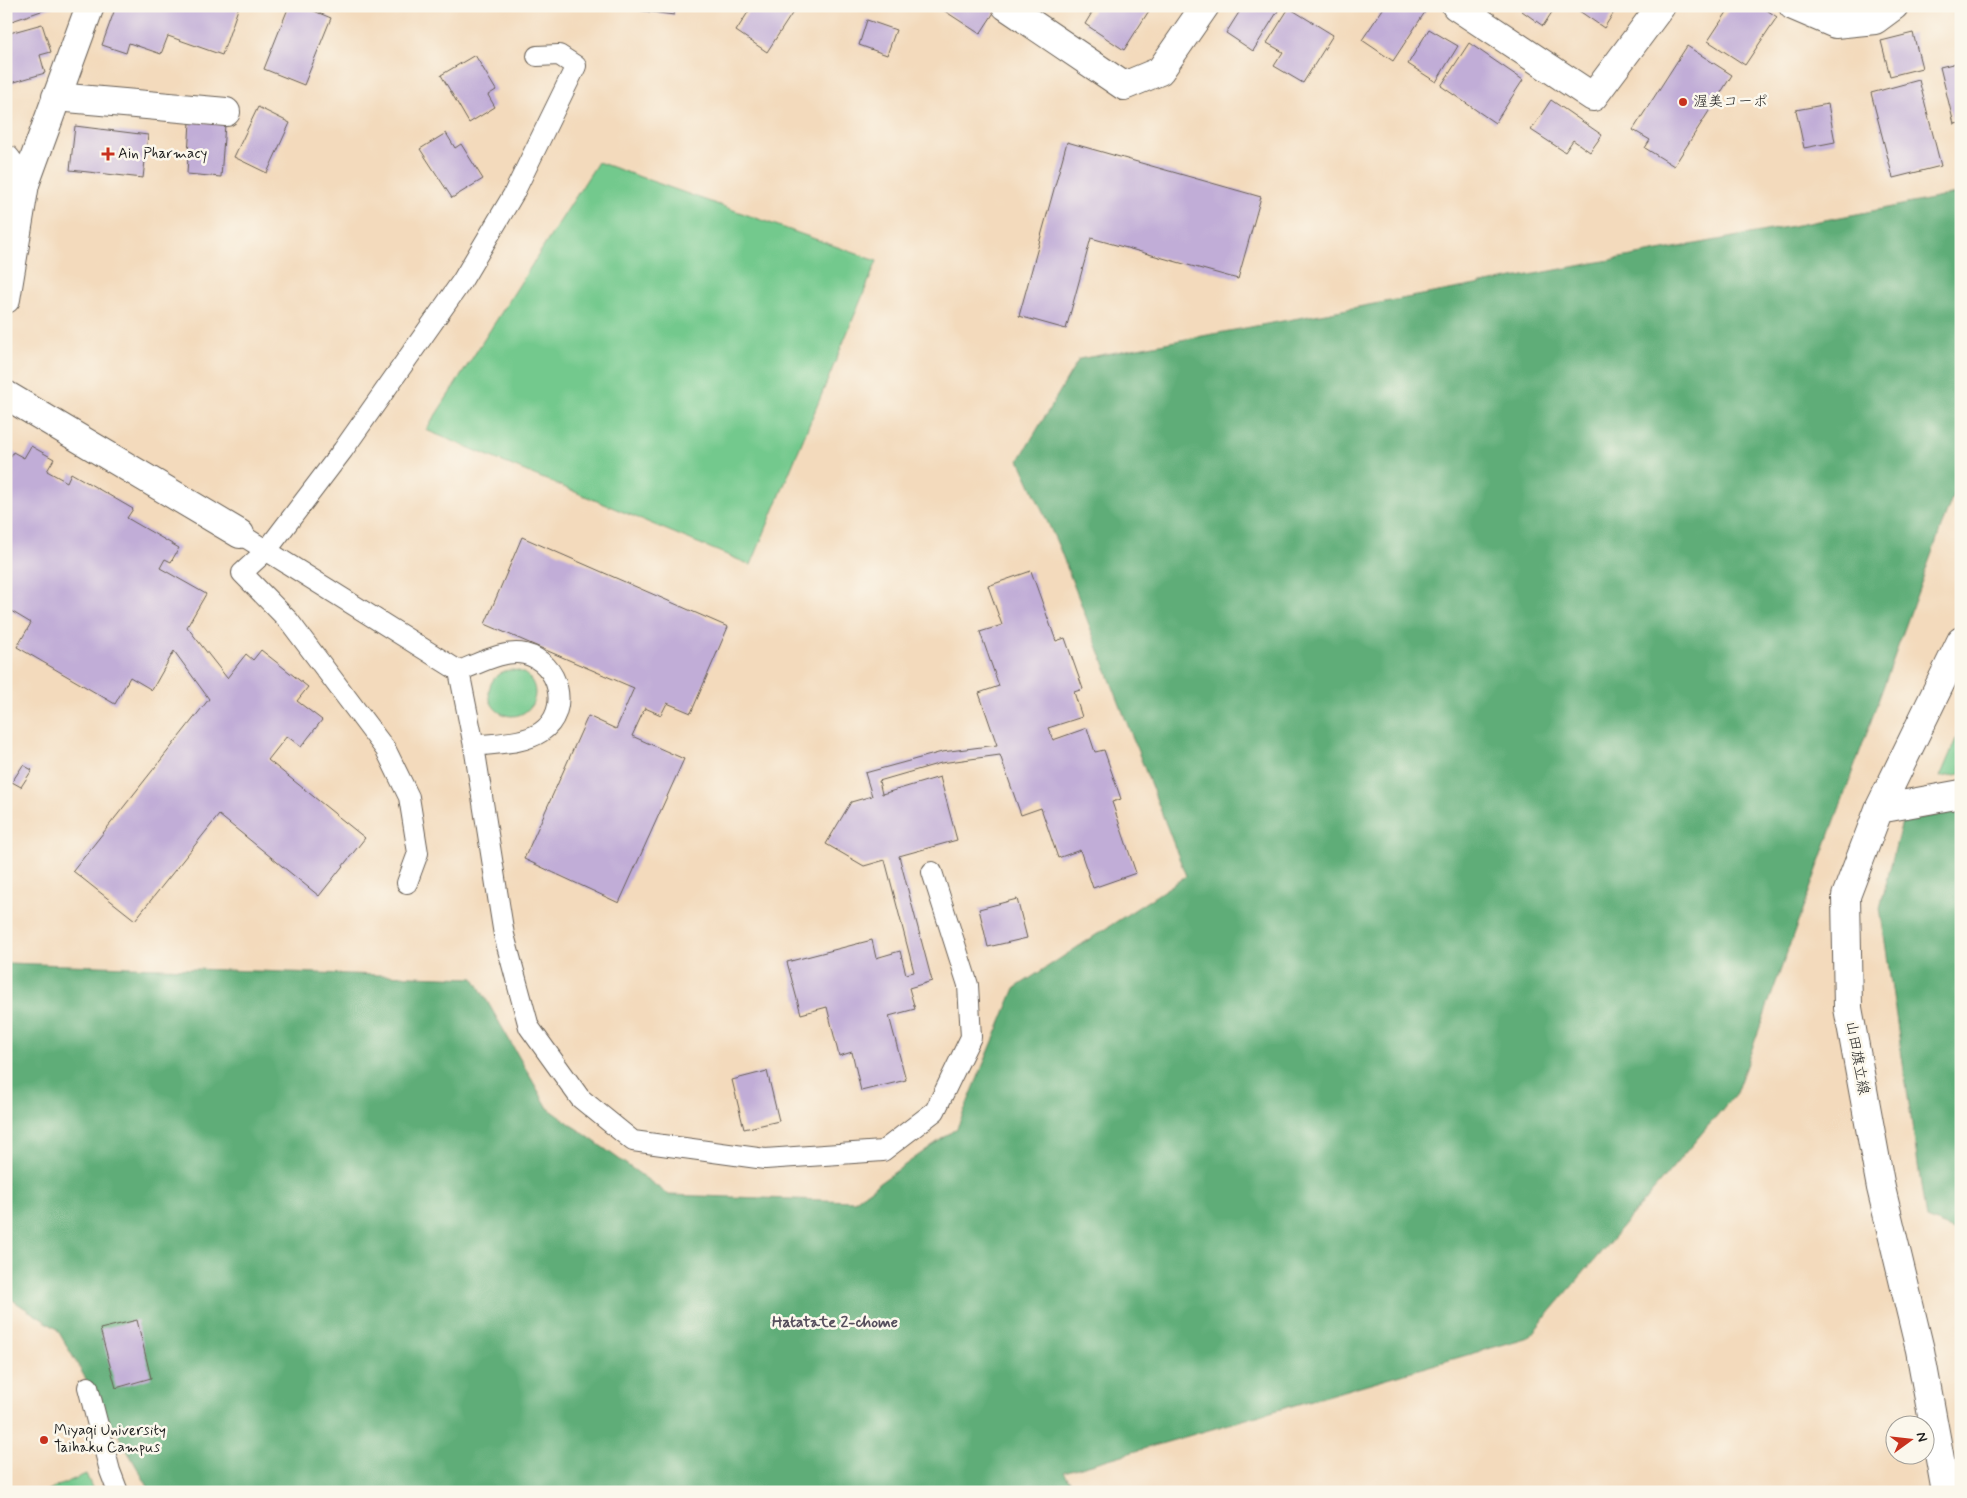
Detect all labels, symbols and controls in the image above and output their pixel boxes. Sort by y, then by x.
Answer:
place label: 渥美コーポ [1693,92,1768,112]
marker: 渥美コーポ [1677,96,1689,108]
place label: Ain Pharmacy [118,144,207,164]
marker: Ain Pharmacy [102,148,114,160]
street label: 山田旗立線 [1841,1019,1873,1097]
district label: Hatatate 2-chome [772,1312,898,1333]
north arrow [1884,1416,1934,1466]
place label: Miyagi University Taihaku Campus [54,1421,166,1458]
text: N [1912,1430,1931,1444]
marker: Miyagi University Taihaku Campus [38,1434,50,1446]

